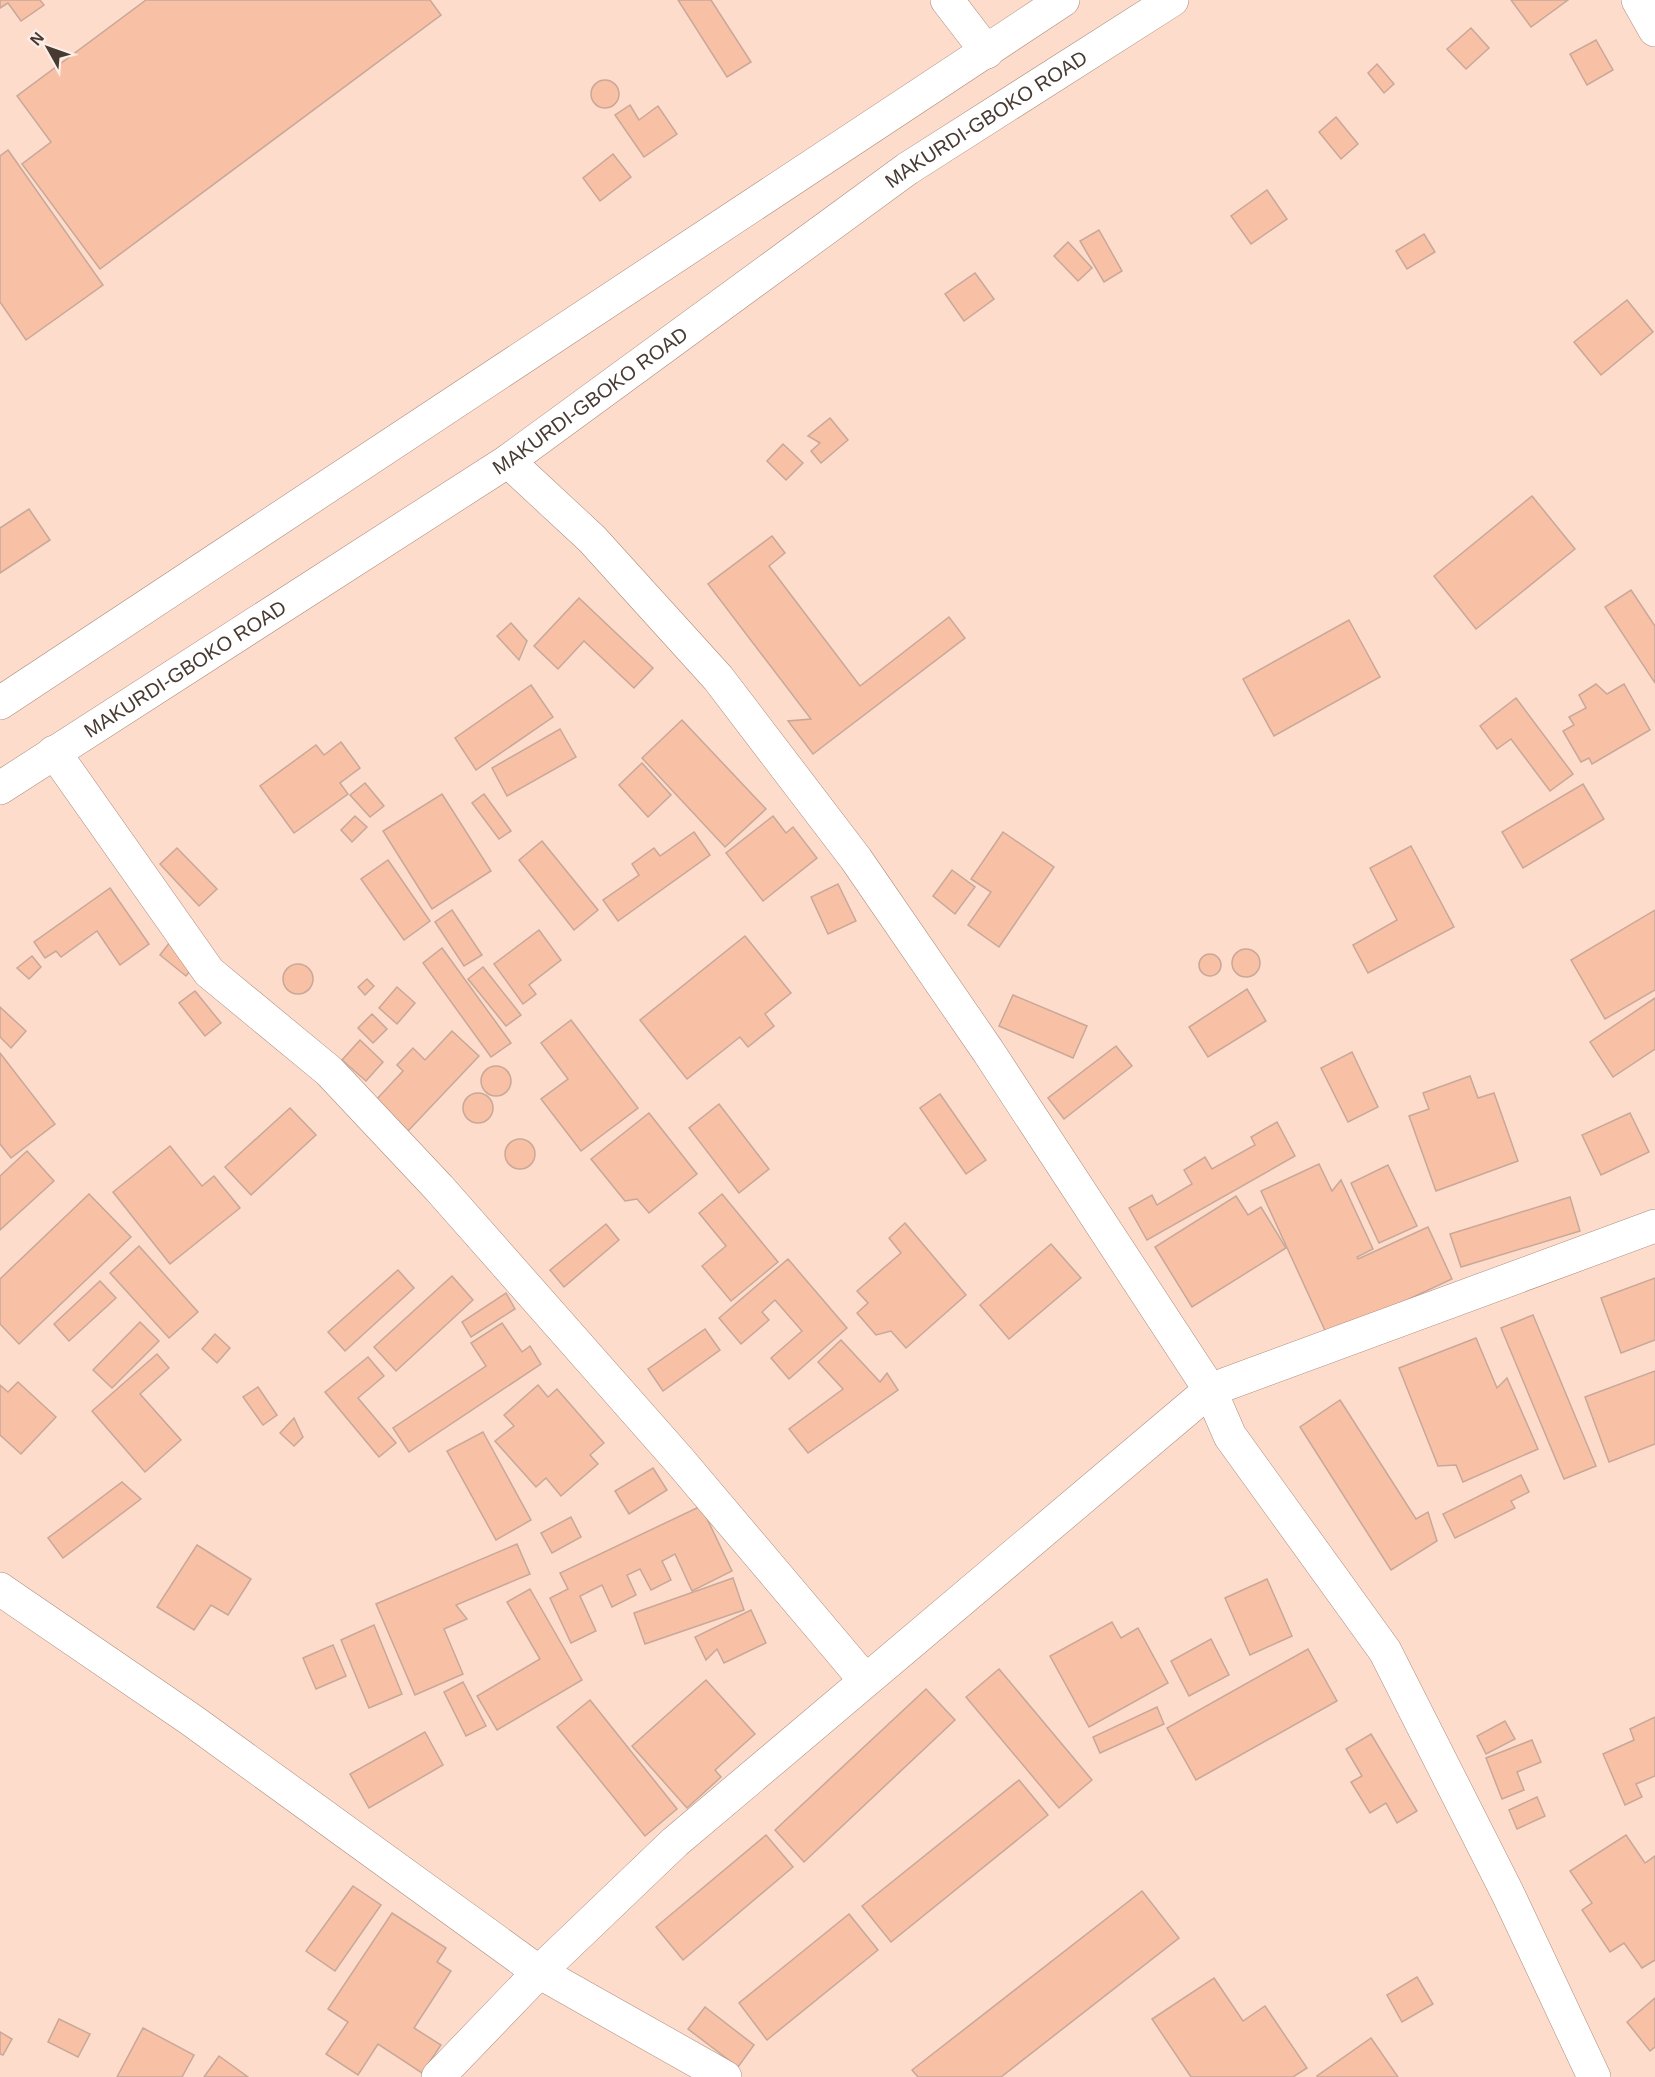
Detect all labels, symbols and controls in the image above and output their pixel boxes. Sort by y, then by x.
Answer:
north arrow [18,18,78,78]
text: N [27,29,47,49]
street label: MAKURDI-GBOKO ROAD [881,46,1091,192]
street label: MAKURDI-GBOKO ROAD [489,322,692,479]
street label: MAKURDI-GBOKO ROAD [80,596,290,742]

